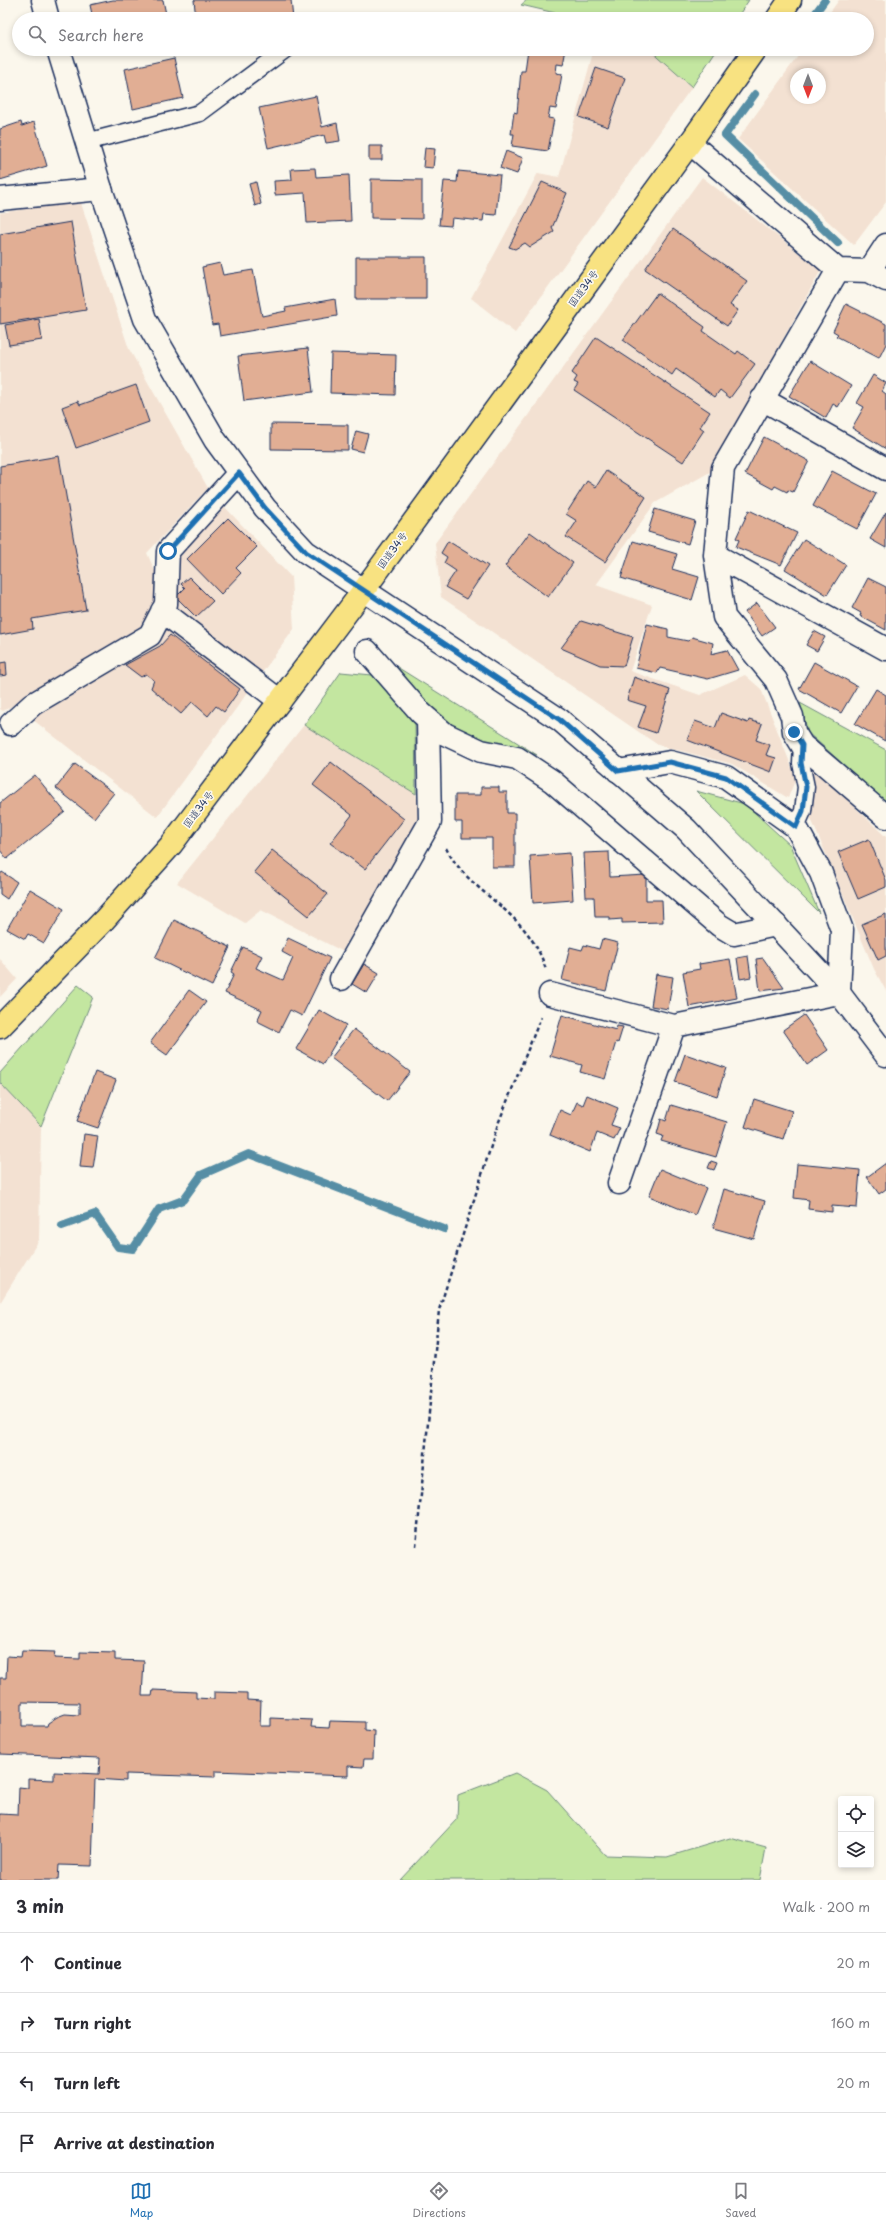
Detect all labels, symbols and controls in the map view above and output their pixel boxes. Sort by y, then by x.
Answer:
search box [12,12,874,56]
icon: search [26,23,48,45]
text: Search here [58,23,144,46]
north arrow [790,68,826,104]
street label: 国道34号 [564,266,601,310]
street label: 国道34号 [373,528,410,572]
route start [159,542,177,560]
route end [785,723,803,741]
street label: 国道34号 [179,787,217,830]
map controls [838,1796,874,1868]
button: locate [838,1796,874,1832]
button: layers [838,1832,874,1868]
text: 3 min [16,1893,64,1919]
text: Walk · 200 m [782,1897,870,1916]
text: Continue [54,1951,122,1974]
icon: ahead [16,1952,38,1974]
text: 20 m [836,1953,870,1972]
text: Turn right [54,2011,131,2034]
icon: right [16,2012,38,2034]
text: 160 m [831,2013,870,2032]
text: Turn left [54,2071,120,2094]
icon: left [16,2072,38,2094]
text: 20 m [836,2073,870,2092]
text: Arrive at destination [54,2131,215,2154]
icon: arrive [16,2132,38,2154]
tab: Map [130,2180,153,2221]
tab: Directions [412,2180,466,2221]
tab: Saved [725,2180,756,2221]

